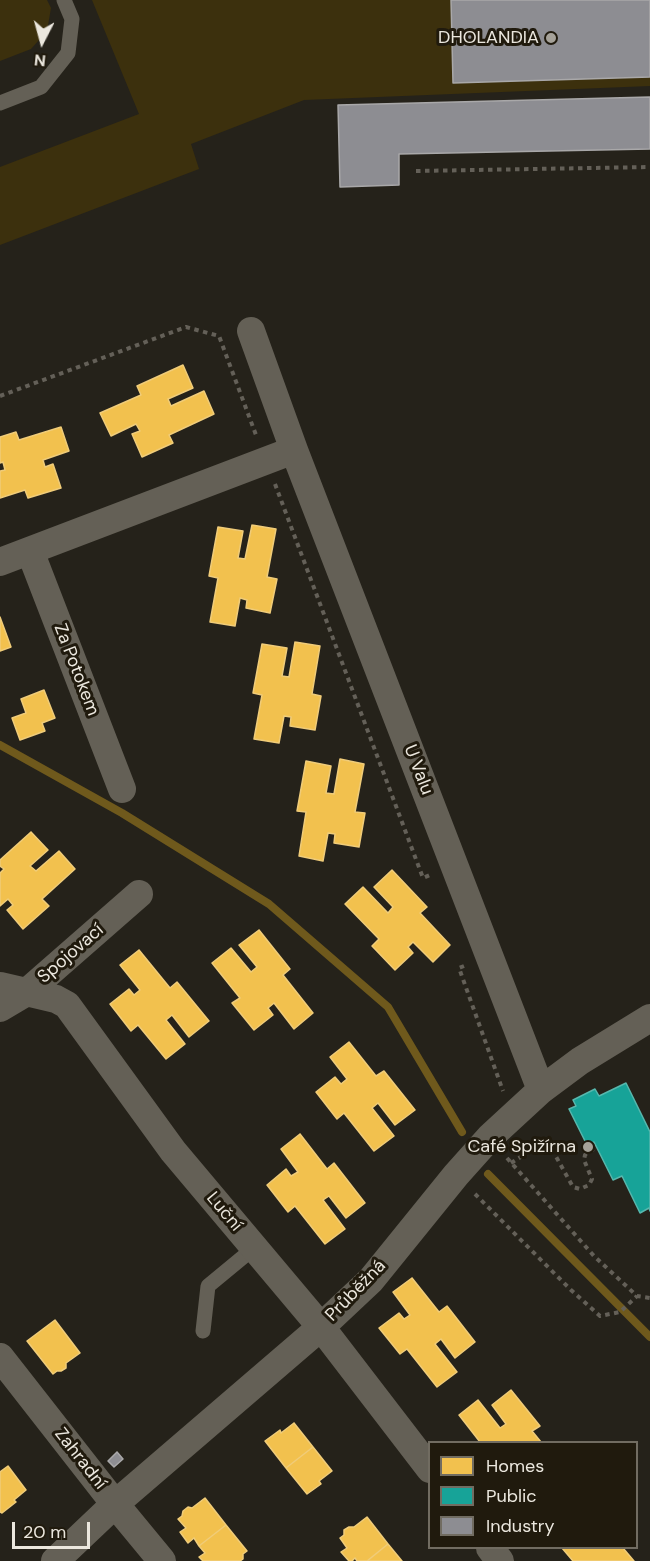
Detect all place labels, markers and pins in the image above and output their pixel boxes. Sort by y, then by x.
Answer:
place label: DHOLANDIA [438,27,539,49]
marker: DHOLANDIA [544,31,558,45]
place label: Café Spižírna [467,1136,576,1158]
marker: Café Spižírna [581,1140,595,1154]

